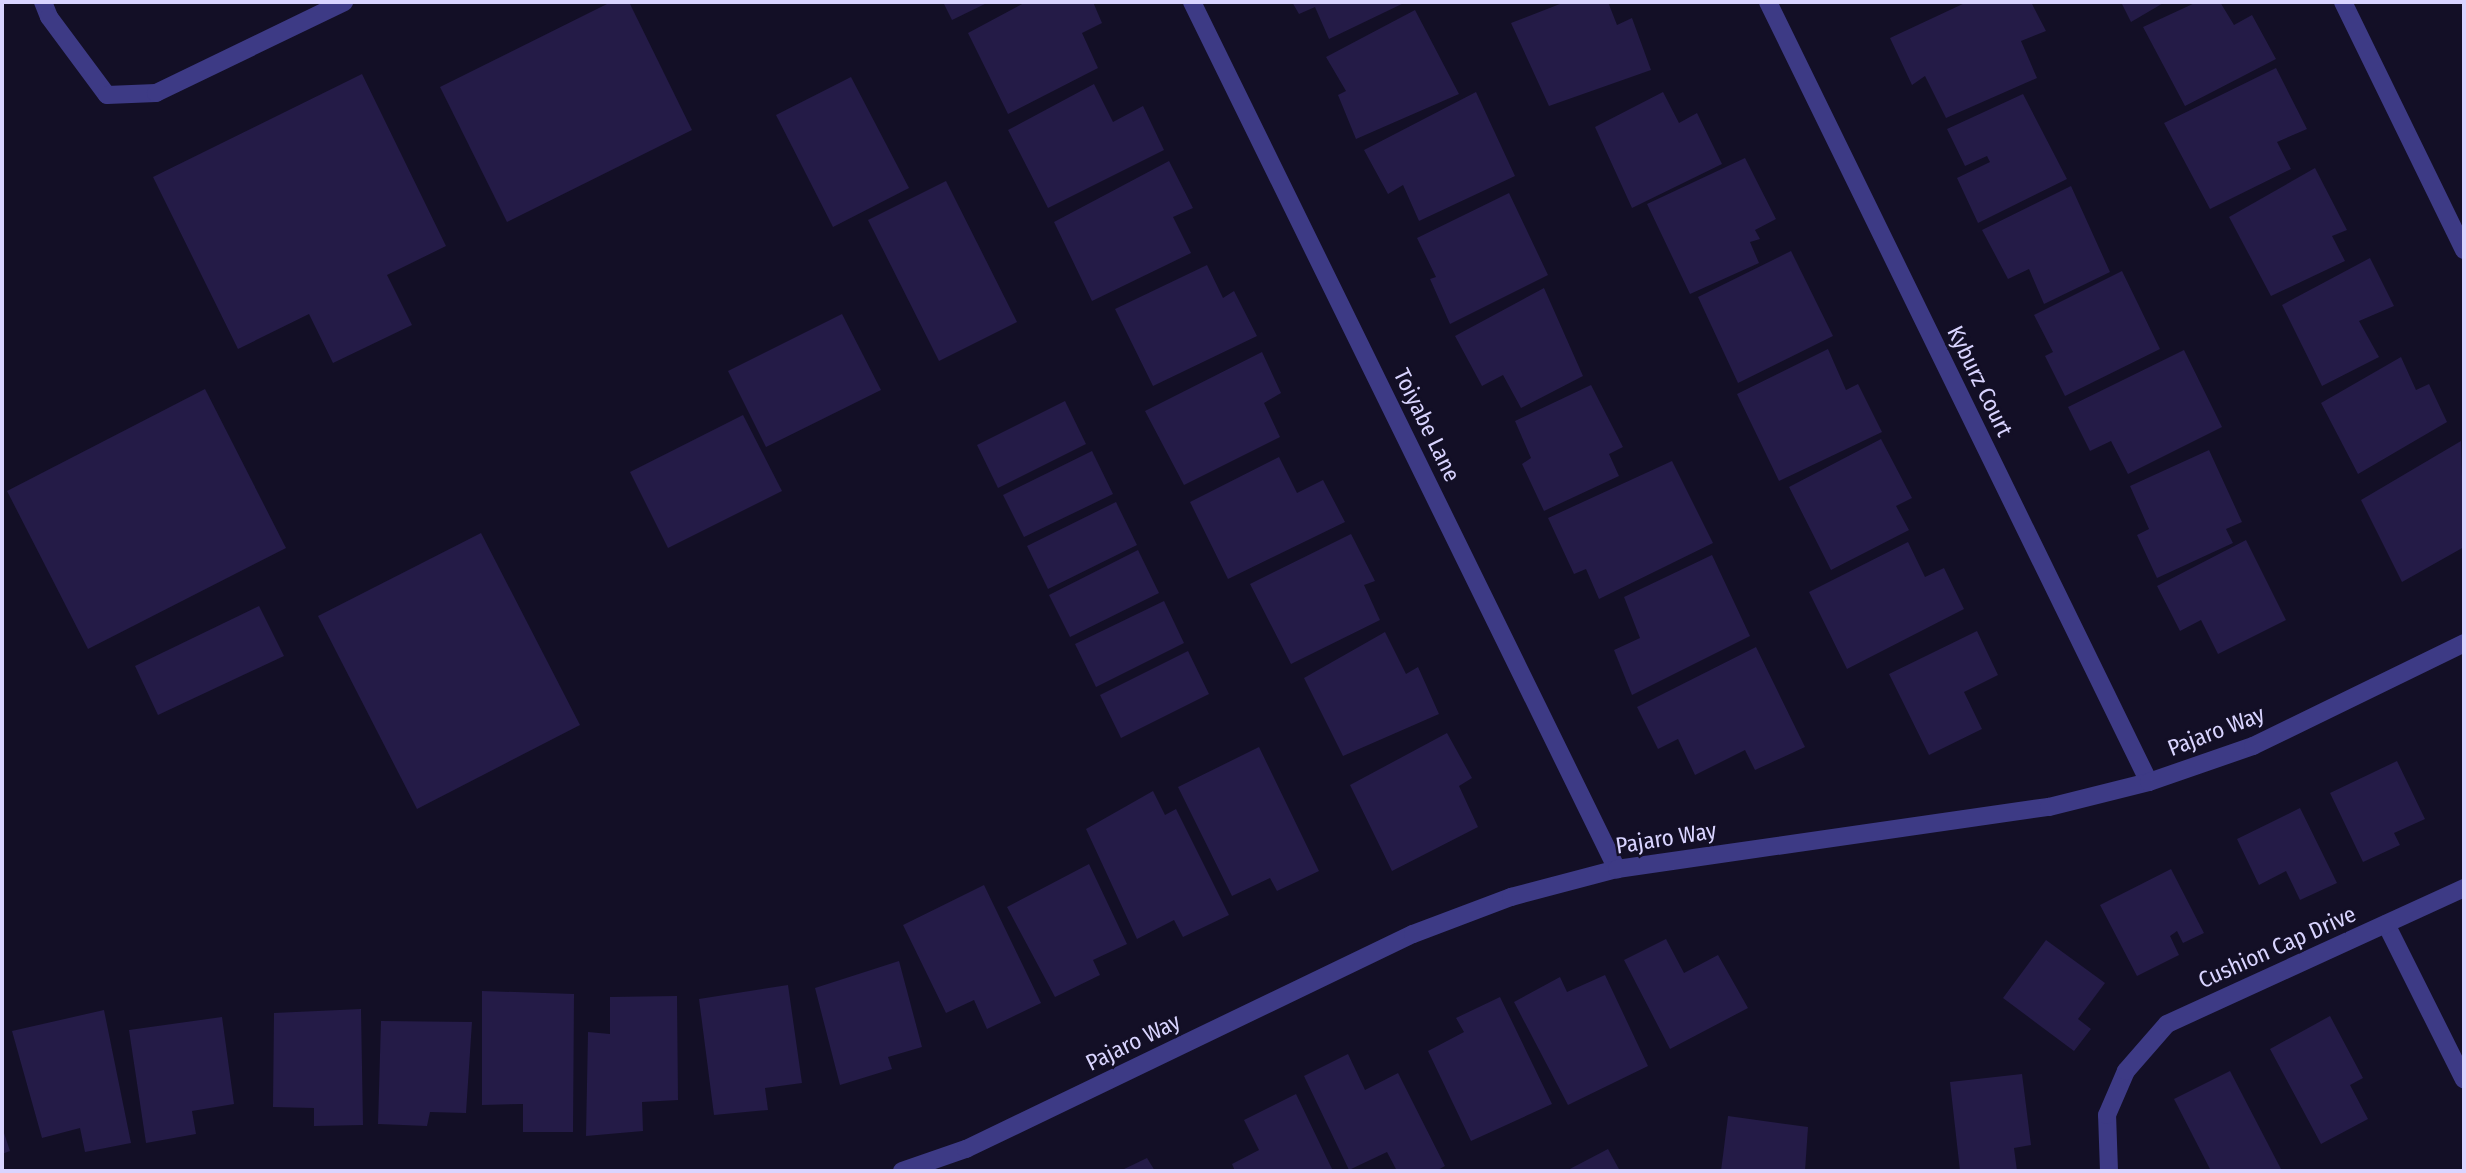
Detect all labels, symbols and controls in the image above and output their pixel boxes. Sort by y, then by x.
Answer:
street label: Kyburz Court [1941,321,2019,441]
street label: Toiyabe Lane [1388,364,1466,486]
street label: Pajaro Way [2164,700,2268,762]
street label: Pajaro Way [1614,816,1718,860]
street label: Cushion Cap Drive [2194,900,2360,994]
street label: Pajaro Way [1081,1007,1185,1077]

